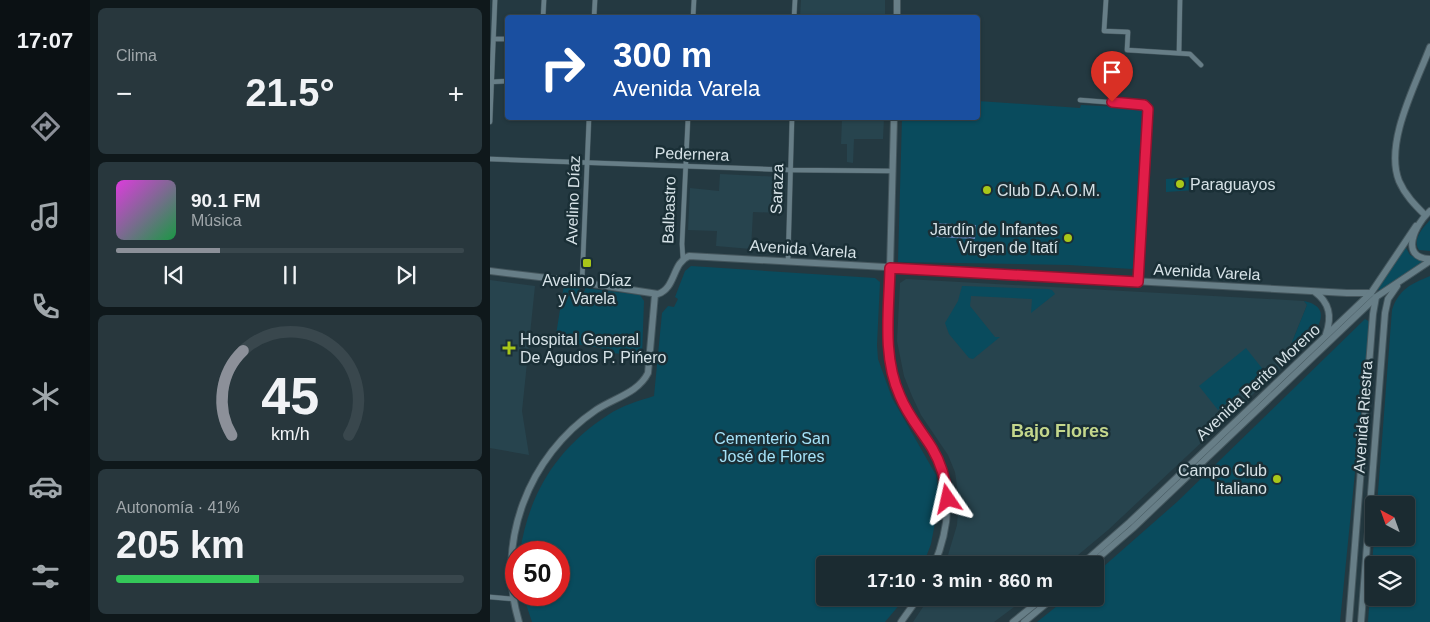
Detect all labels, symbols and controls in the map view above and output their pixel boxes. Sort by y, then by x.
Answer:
text: 17:07 [17,28,73,53]
icon: right [530,35,595,100]
text: 300 m [613,35,712,74]
text: Clima [116,47,157,64]
pin [1091,51,1133,102]
icon: arrive [1098,58,1126,86]
text: 21.5° [245,72,335,114]
text: Avenida Varela [613,76,760,101]
text: − [116,78,132,109]
text: + [448,78,464,109]
icon: directions [28,109,63,144]
street label: Pedernera [654,144,730,164]
street label: Avelino Díaz [563,155,583,245]
street label: Saraza [768,163,786,215]
street label: Balbastro [659,176,679,244]
place label: Paraguayos [1190,176,1275,193]
marker: Paraguayos [1174,178,1186,190]
place label: Club D.A.O.M. [997,182,1100,199]
marker: Club D.A.O.M. [981,184,993,196]
text: 90.1 FM [191,190,261,211]
icon: music [28,199,63,234]
text: Música [191,212,242,229]
place label: Jardín de Infantes Virgen de Itatí [930,221,1059,256]
marker: Jardín de Infantes Virgen de Itatí [1062,232,1074,244]
street label: Avenida Varela [749,237,857,261]
marker: Avelino Díaz y Varela [581,257,593,269]
icon: previous [160,261,188,289]
icon: pause [276,261,304,289]
icon: next [392,261,420,289]
street label: Avenida Varela [1153,261,1261,283]
place label: Avelino Díaz y Varela [542,272,632,307]
icon: phone [28,289,63,324]
street label: Avenida Perito Moreno [1193,320,1323,444]
place label: Hospital General De Agudos P. Pińero [520,331,667,366]
marker: Hospital General De Agudos P. Pińero [502,341,516,355]
street label: Avenida Riestra [1351,360,1375,474]
text: 45 [261,367,319,425]
icon: climate [28,379,63,414]
district label: Bajo Flores [1011,421,1109,441]
text: km/h [271,424,309,444]
park label: Cementerio San José de Flores [714,430,830,465]
place label: Campo Club Italiano [1178,462,1267,497]
icon: car [28,469,63,504]
position arrow [921,472,973,524]
marker: Campo Club Italiano [1271,473,1283,485]
north arrow [1365,496,1415,546]
map controls [1365,496,1415,606]
text: Autonomía · 41% [116,499,240,516]
text: 205 km [116,524,245,566]
speed limit sign: 50 [505,541,570,606]
button: layers [1365,556,1415,606]
icon: filters [28,559,63,594]
text: 17:10 · 3 min · 860 m [867,570,1053,591]

